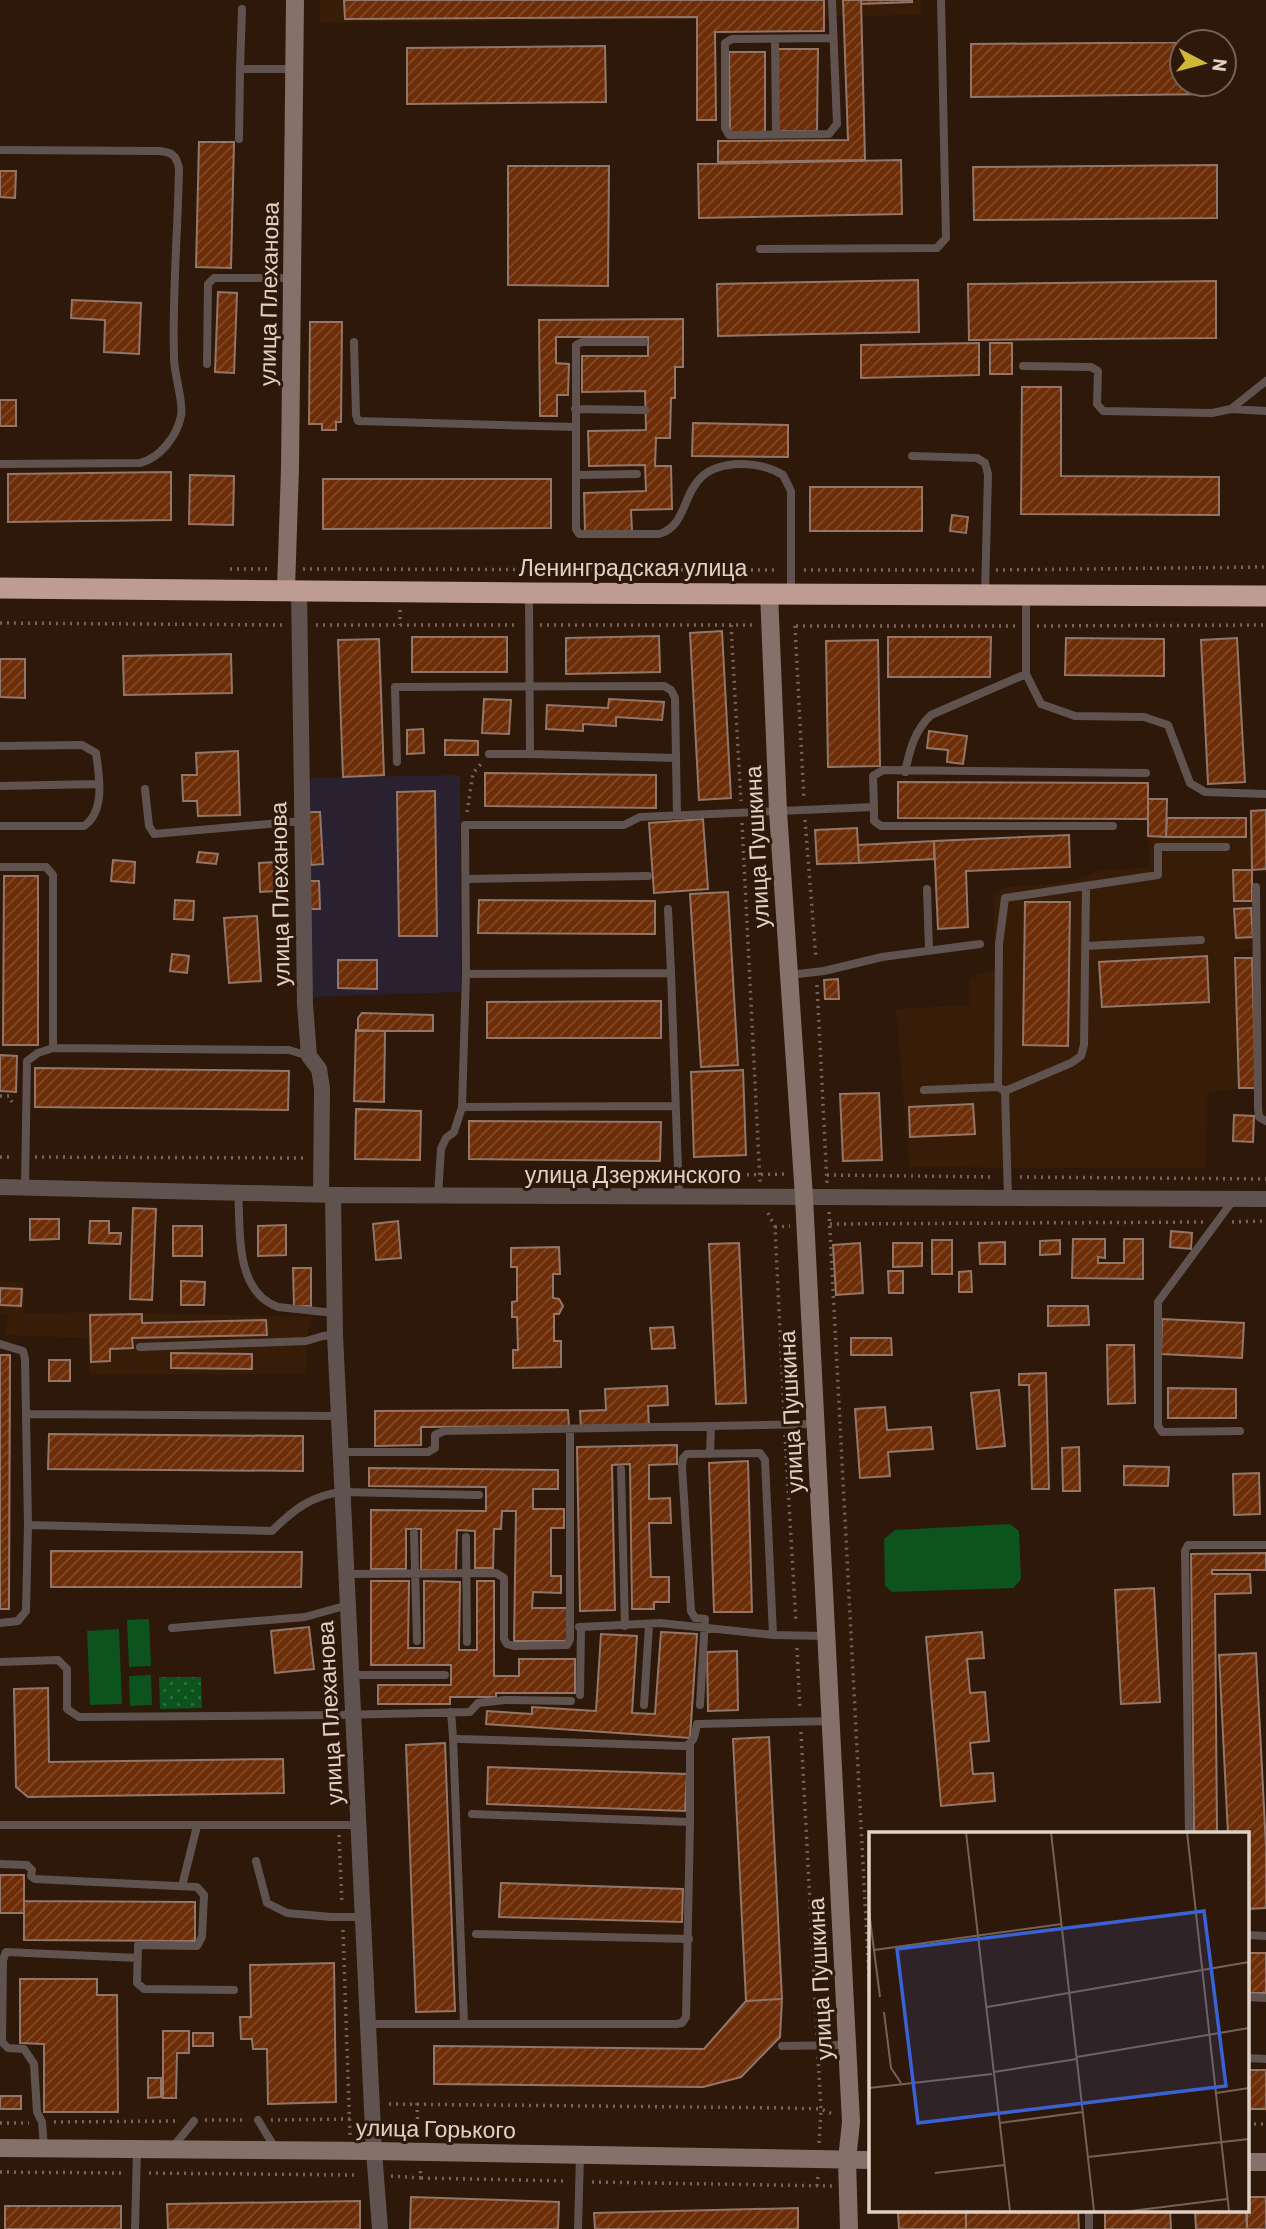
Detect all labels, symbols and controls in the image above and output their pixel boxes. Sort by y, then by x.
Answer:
north arrow [1168,28,1238,98]
text: N [1208,57,1233,73]
street label: улица Плеханова [252,201,284,386]
street label: Ленинградская улица [519,553,748,581]
street label: улица Пушкина [738,765,774,929]
street label: улица Плеханова [263,801,295,986]
street label: улица Дзержинского [525,1160,741,1188]
street label: улица Пушкина [772,1330,808,1494]
street label: улица Плеханова [310,1620,348,1806]
inset map [869,1832,1248,2212]
street label: улица Пушкина [801,1897,837,2061]
street label: улица Горького [356,2113,516,2143]

